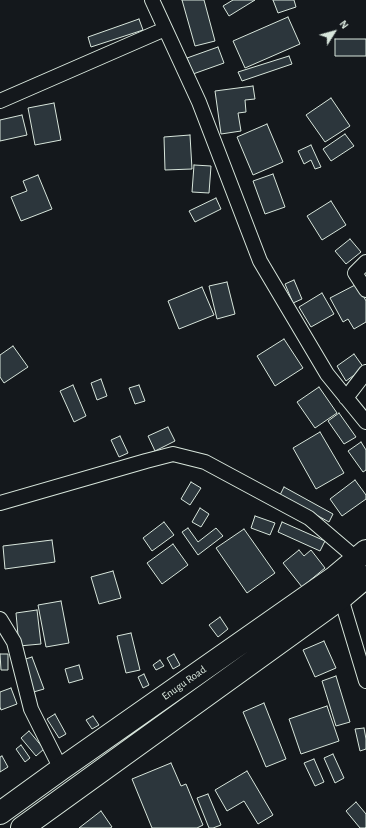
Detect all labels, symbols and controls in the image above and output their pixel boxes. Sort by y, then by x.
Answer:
north arrow [314,12,354,52]
text: N [337,18,351,31]
street label: Enugu Road [159,663,209,703]

